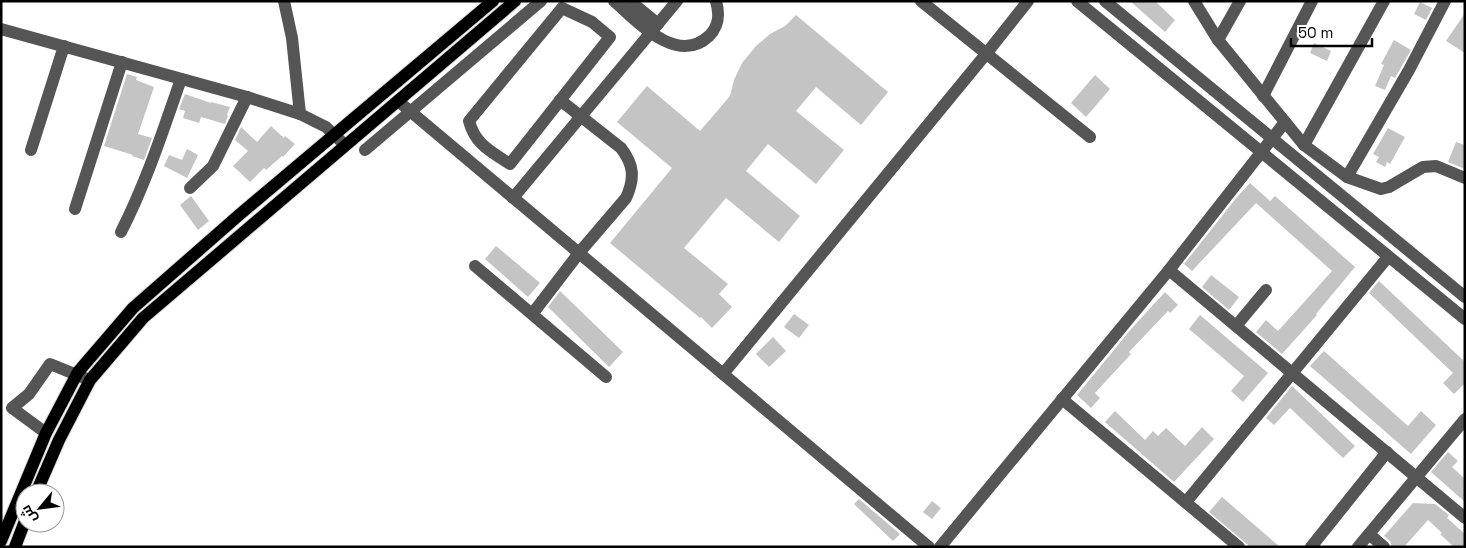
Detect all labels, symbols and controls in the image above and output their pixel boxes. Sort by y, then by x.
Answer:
scale bar [1291,15,1372,47]
text: 50 m [1298,23,1333,42]
north arrow [15,483,65,533]
text: ش [16,502,41,527]

